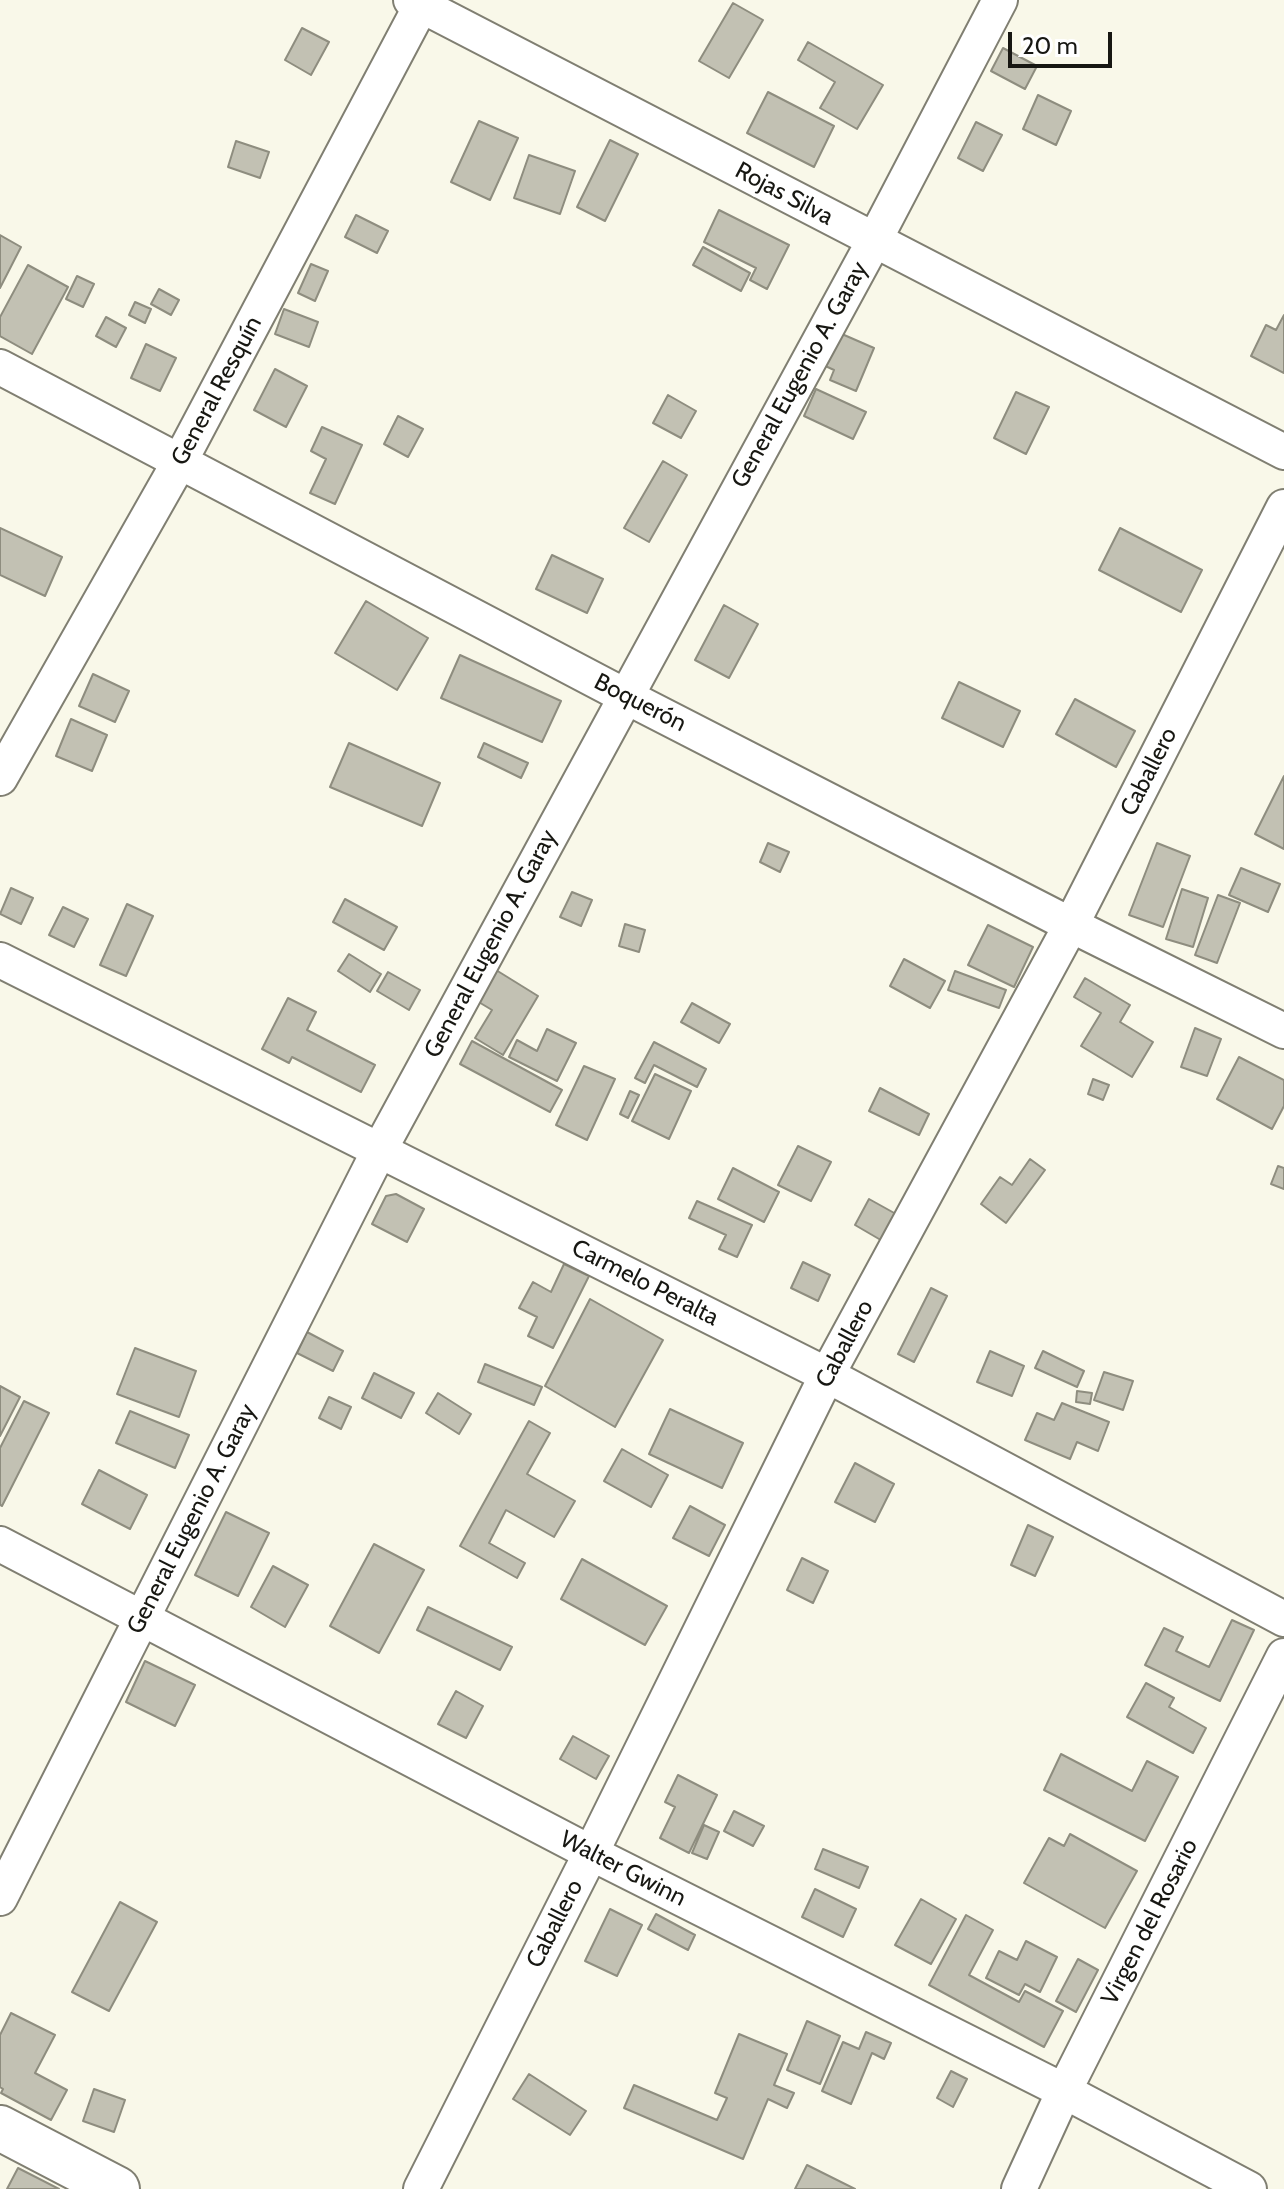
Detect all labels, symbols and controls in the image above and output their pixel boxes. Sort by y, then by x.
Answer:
scale bar [1012,16,1116,66]
text: 20 m [1022,31,1078,60]
street label: Rojas Silva [730,156,838,232]
street label: General Eugenio A. Garay [726,257,874,493]
street label: General Resquín [166,312,268,470]
street label: Boquerón [589,668,691,738]
street label: Caballero [1115,723,1183,821]
street label: General Eugenio A. Garay [419,825,563,1063]
street label: Carmelo Peralta [567,1234,723,1332]
street label: Caballero [810,1295,880,1393]
street label: General Eugenio A. Garay [121,1399,263,1639]
street label: Walter Gwinn [555,1825,691,1913]
street label: Virgen del Rosario [1096,1834,1204,2010]
street label: Caballero [521,1875,589,1973]

